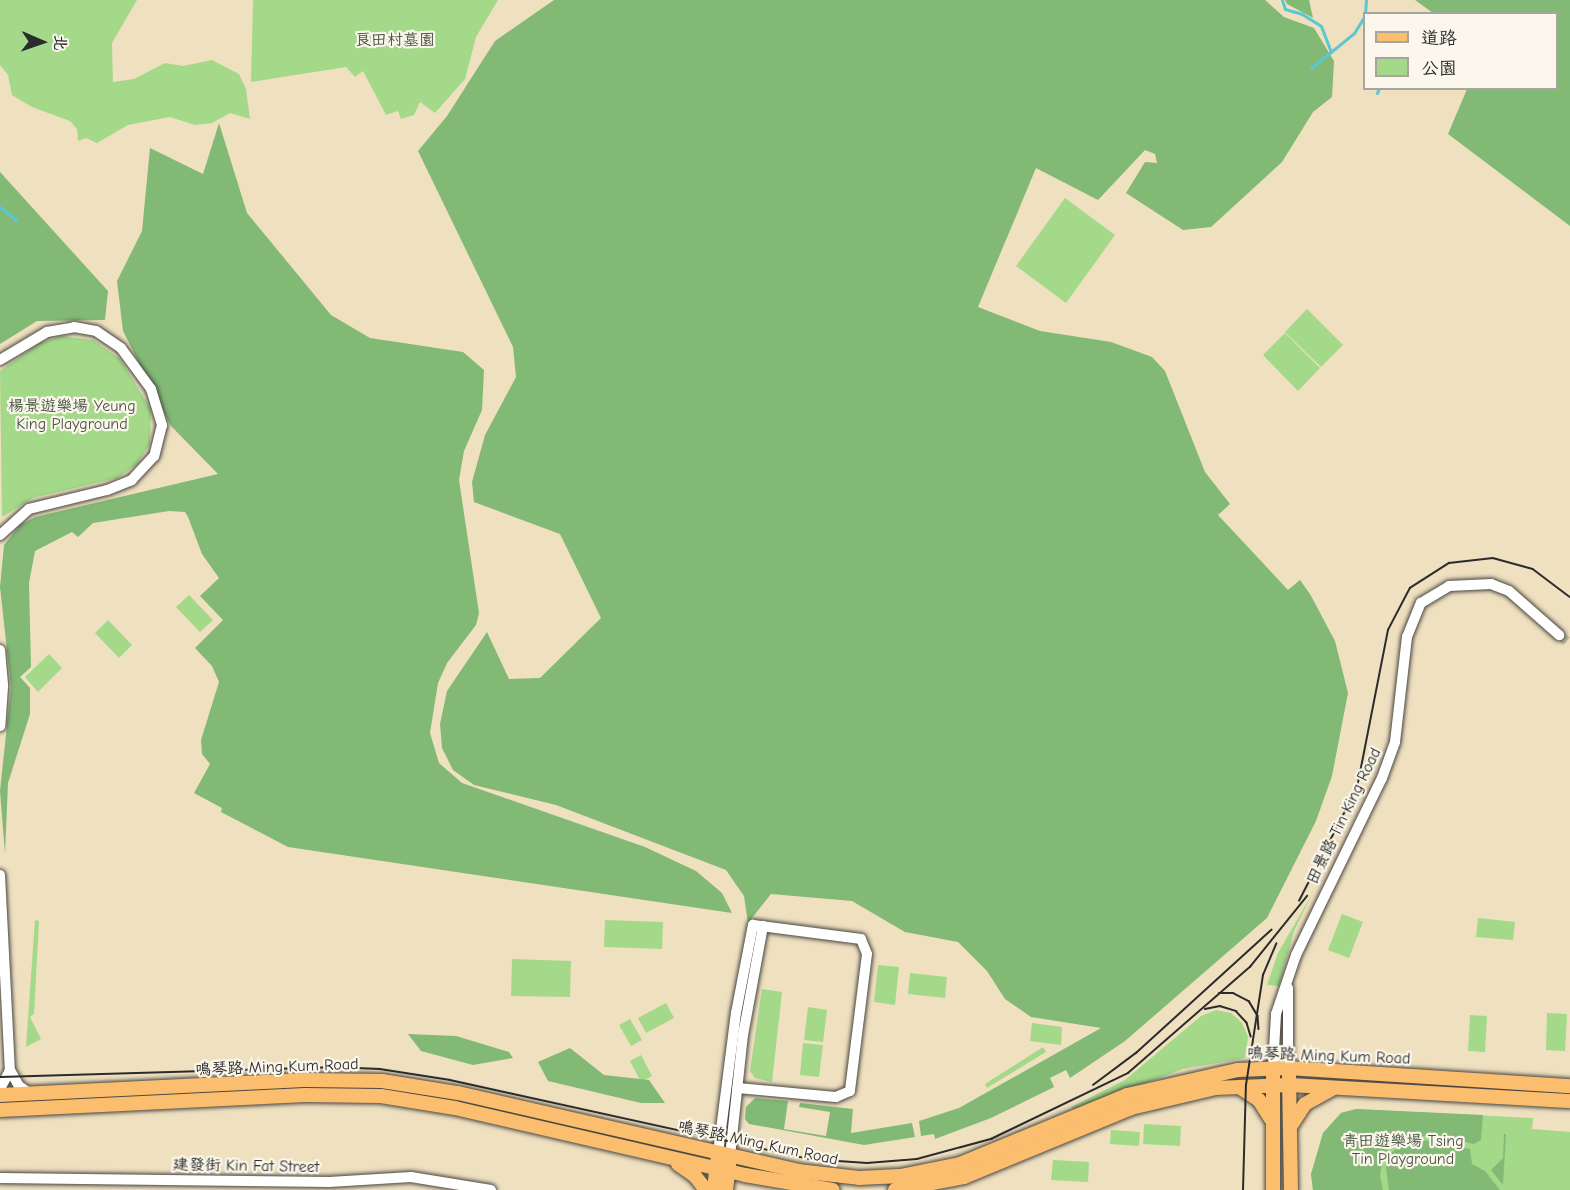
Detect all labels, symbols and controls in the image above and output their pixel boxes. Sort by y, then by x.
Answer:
north arrow [12,12,72,72]
legend [1363,12,1558,90]
text: 道路 [1421,28,1457,49]
park label: 良田村墓園 [355,30,435,50]
text: 北 [51,34,69,51]
text: 公園 [1421,58,1457,79]
park label: 楊景遊樂場 Yeung King Playground [8,396,136,434]
street label: 田景路 Tin King Road [1303,745,1385,887]
street label: 鳴琴路 Ming Kum Road [1247,1044,1411,1068]
street label: 鳴琴路 Ming Kum Road [195,1055,359,1079]
street label: 鳴琴路 Ming Kum Road [676,1117,840,1169]
park label: 青田遊樂場 Tsing Tin Playground [1342,1131,1464,1169]
street label: 建發街 Kin Fat Street [172,1155,320,1177]

